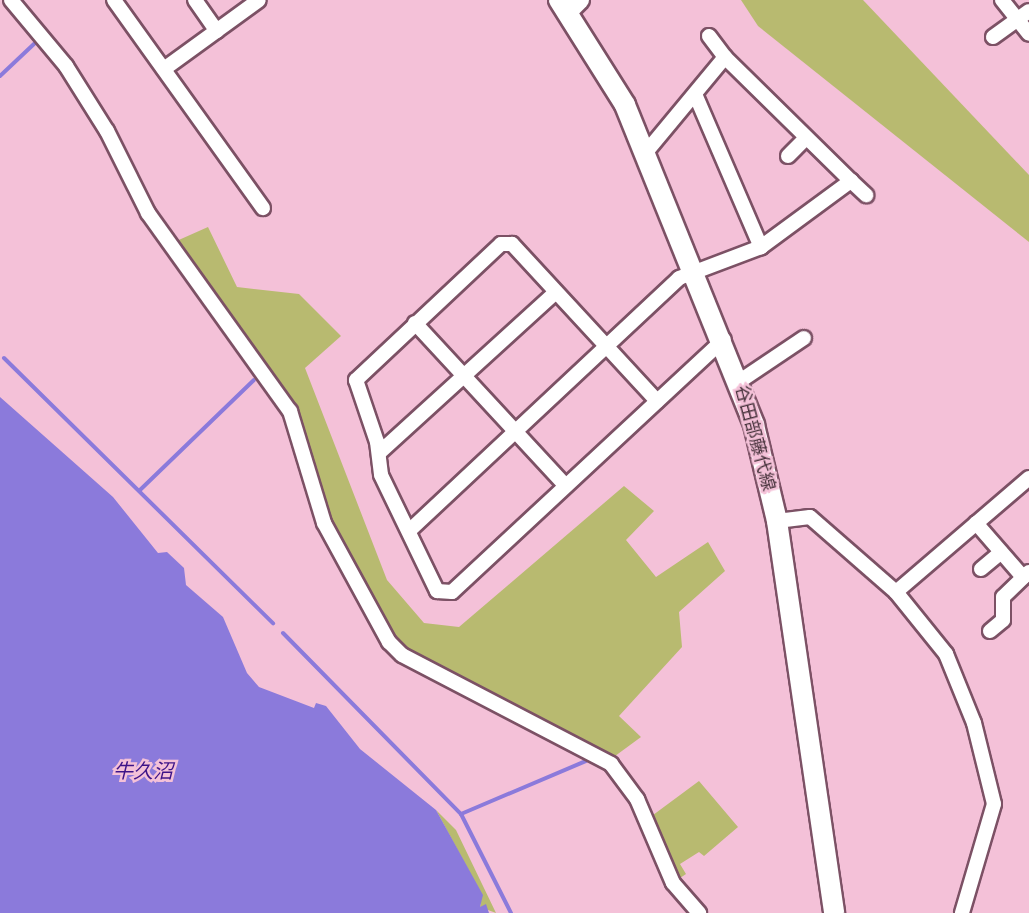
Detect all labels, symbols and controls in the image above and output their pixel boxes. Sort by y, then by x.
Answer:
street label: 谷田部藤代線 [731,383,779,493]
water label: 牛久沼 [113,759,173,783]

